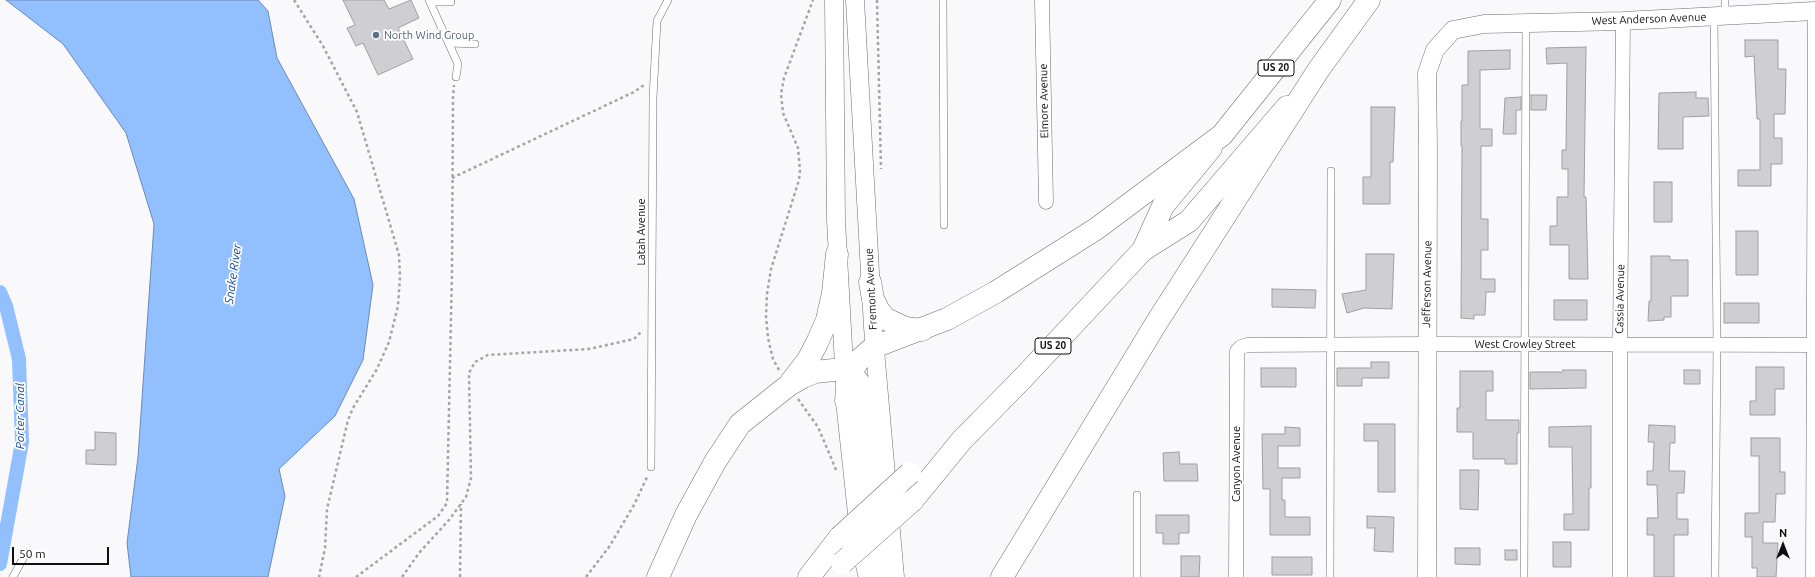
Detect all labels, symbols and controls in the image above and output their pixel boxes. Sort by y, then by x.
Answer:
street label: West Anderson Avenue [1591,10,1707,28]
place label: North Wind Group [384,28,474,42]
marker: North Wind Group [371,30,381,40]
road number: US 20 [1258,60,1294,76]
street label: Elmore Avenue [1037,63,1051,139]
street label: Latah Avenue [634,198,648,266]
street label: Jefferson Avenue [1420,240,1434,328]
water label: Snake River [222,243,244,305]
street label: Fremont Avenue [862,248,880,330]
street label: Cassia Avenue [1613,264,1627,334]
street label: West Crowley Street [1474,337,1576,351]
road number: US 20 [1035,338,1071,354]
water label: Porter Canal [13,383,27,449]
street label: Canyon Avenue [1229,426,1243,502]
north arrow [1763,525,1803,565]
text: N [1779,527,1787,539]
scale bar [14,539,111,565]
text: 50 m [19,547,46,560]

